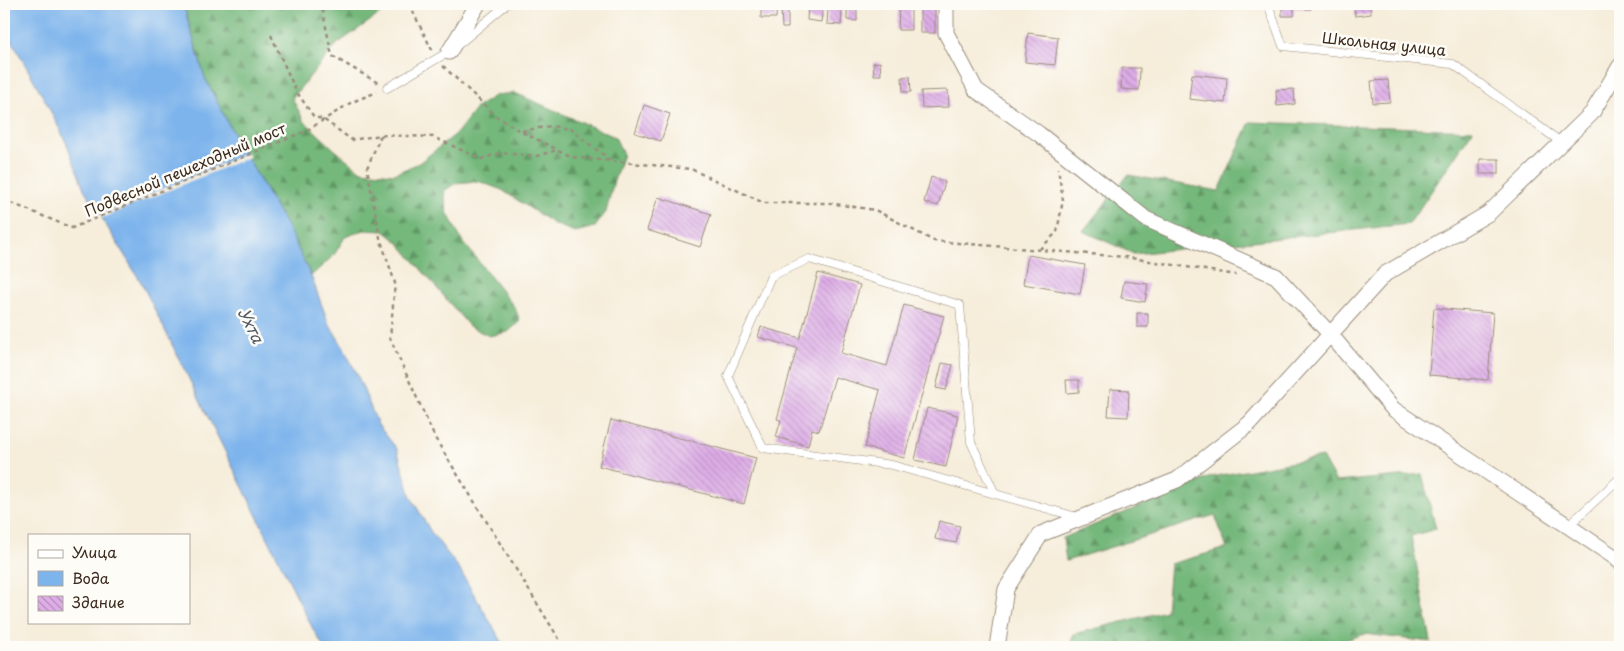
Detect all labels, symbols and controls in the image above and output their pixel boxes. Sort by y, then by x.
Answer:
street label: Школьная улица [1321,25,1448,61]
street label: Подвесной пешеходный мост [81,116,290,222]
water label: Ухта [233,303,271,348]
legend [28,534,190,624]
text: Улица [72,540,117,563]
text: Вода [72,566,110,589]
text: Здание [72,590,125,613]

